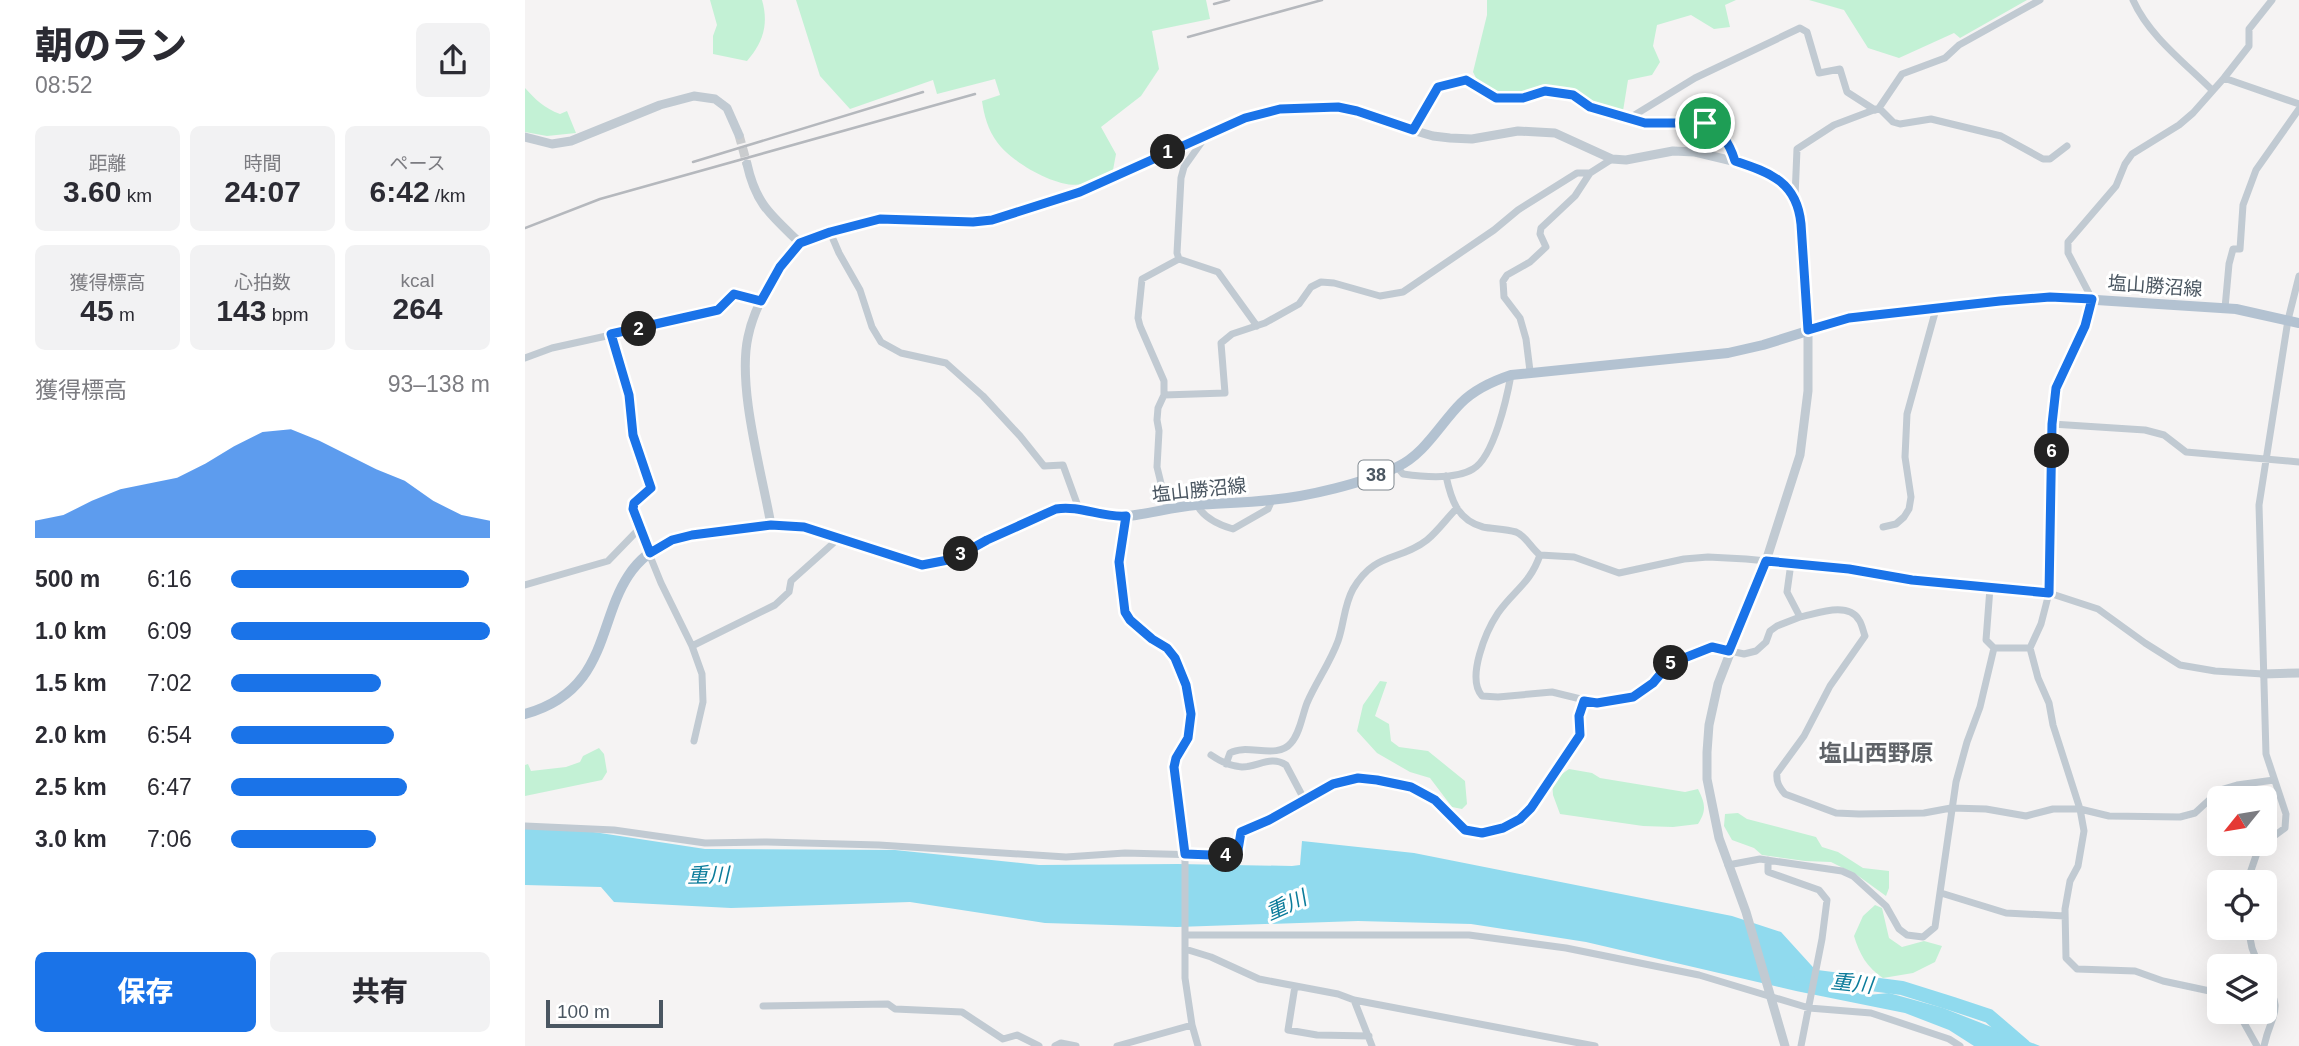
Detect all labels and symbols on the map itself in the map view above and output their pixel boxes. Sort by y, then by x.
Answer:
pin [1675,93,1735,153]
pin: 1 [1151,134,1185,170]
street label: 塩山勝沼線 [2107,272,2203,300]
pin: 2 [621,312,657,346]
pin: 6 [2035,434,2069,468]
road number: 38 [1359,461,1393,490]
street label: 塩山勝沼線 [1151,475,1247,505]
pin: 3 [943,536,978,572]
pin: 5 [1653,646,1689,680]
district label: 塩山西野原 [1819,740,1934,766]
north arrow [2207,786,2277,856]
pin: 4 [1209,838,1243,872]
water label: 重川 [687,863,731,887]
water label: 重川 [1262,885,1312,924]
water label: 重川 [1830,969,1876,997]
scale bar [546,997,663,1029]

